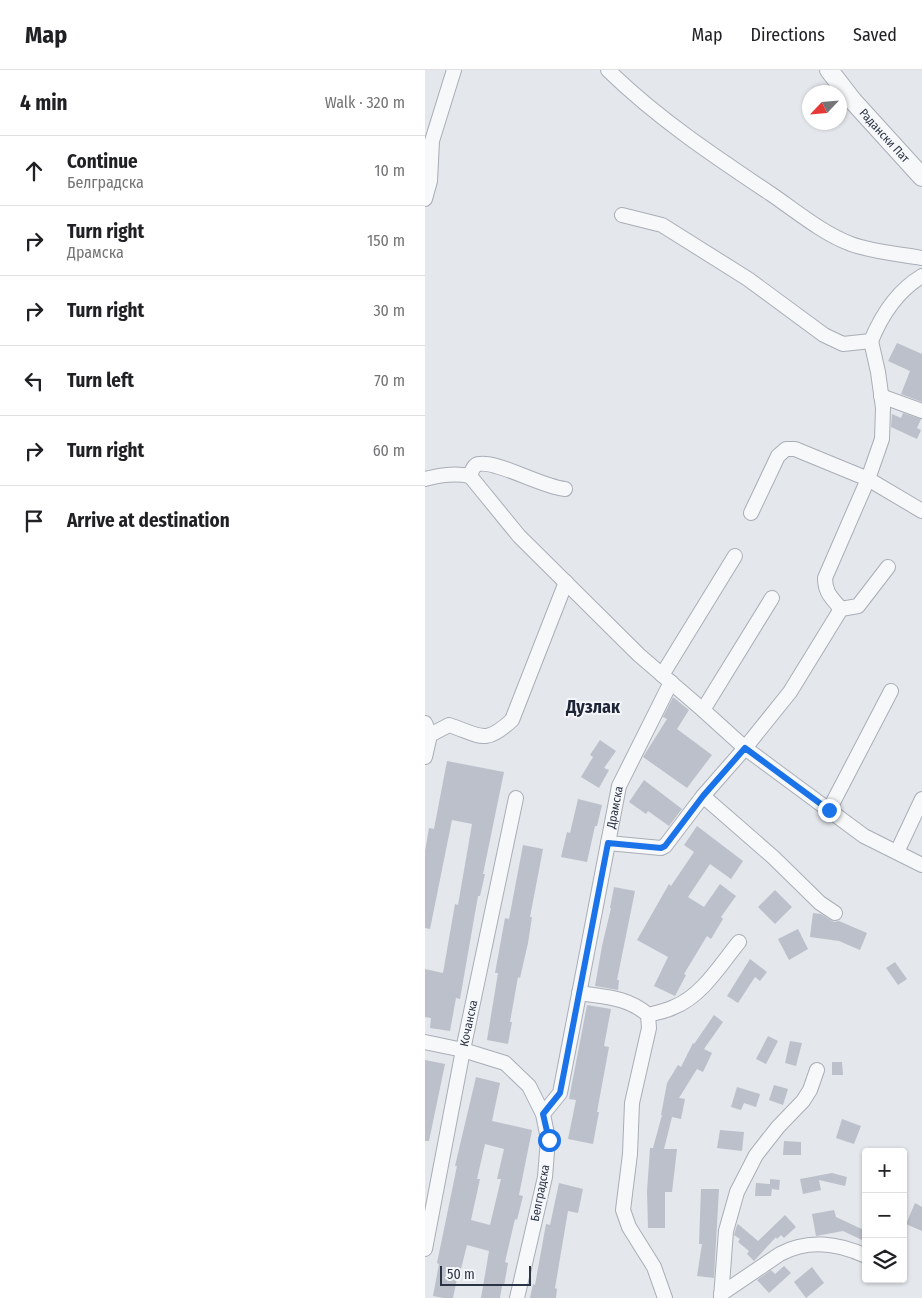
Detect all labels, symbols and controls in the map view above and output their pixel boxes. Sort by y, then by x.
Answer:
text: Map [25,21,67,49]
text: Map [691,24,723,46]
text: Directions [751,24,825,46]
text: Saved [853,24,897,46]
north arrow [802,85,847,130]
text: 4 min [20,90,68,116]
text: Walk · 320 m [325,93,405,112]
street label: Радански Пат [857,106,912,166]
text: Continue [67,150,138,173]
icon: ahead [20,157,48,185]
text: 10 m [374,161,405,180]
text: Белградска [67,173,144,192]
text: Turn right [67,220,144,243]
icon: right [20,227,48,255]
text: 150 m [367,231,405,250]
text: Драмска [67,243,124,262]
icon: right [20,297,48,325]
text: Turn right [67,299,144,322]
text: 30 m [373,301,405,320]
icon: left [20,367,48,395]
text: Turn left [67,369,134,392]
text: 70 m [374,371,405,390]
icon: right [20,437,48,465]
text: Turn right [67,439,144,462]
text: 60 m [373,441,405,460]
icon: arrive [20,507,48,535]
text: Arrive at destination [67,509,230,532]
district label: Дузлак [565,696,621,718]
street label: Драмска [604,785,626,830]
route end [818,799,841,822]
street label: Кочанска [457,999,480,1048]
route start [538,1129,561,1152]
map controls [862,1148,907,1283]
button: + [862,1148,907,1193]
street label: Белградска [528,1163,552,1223]
button: − [862,1193,907,1238]
button: layers [862,1238,907,1283]
scale bar [440,1263,531,1286]
text: 50 m [447,1266,475,1283]

